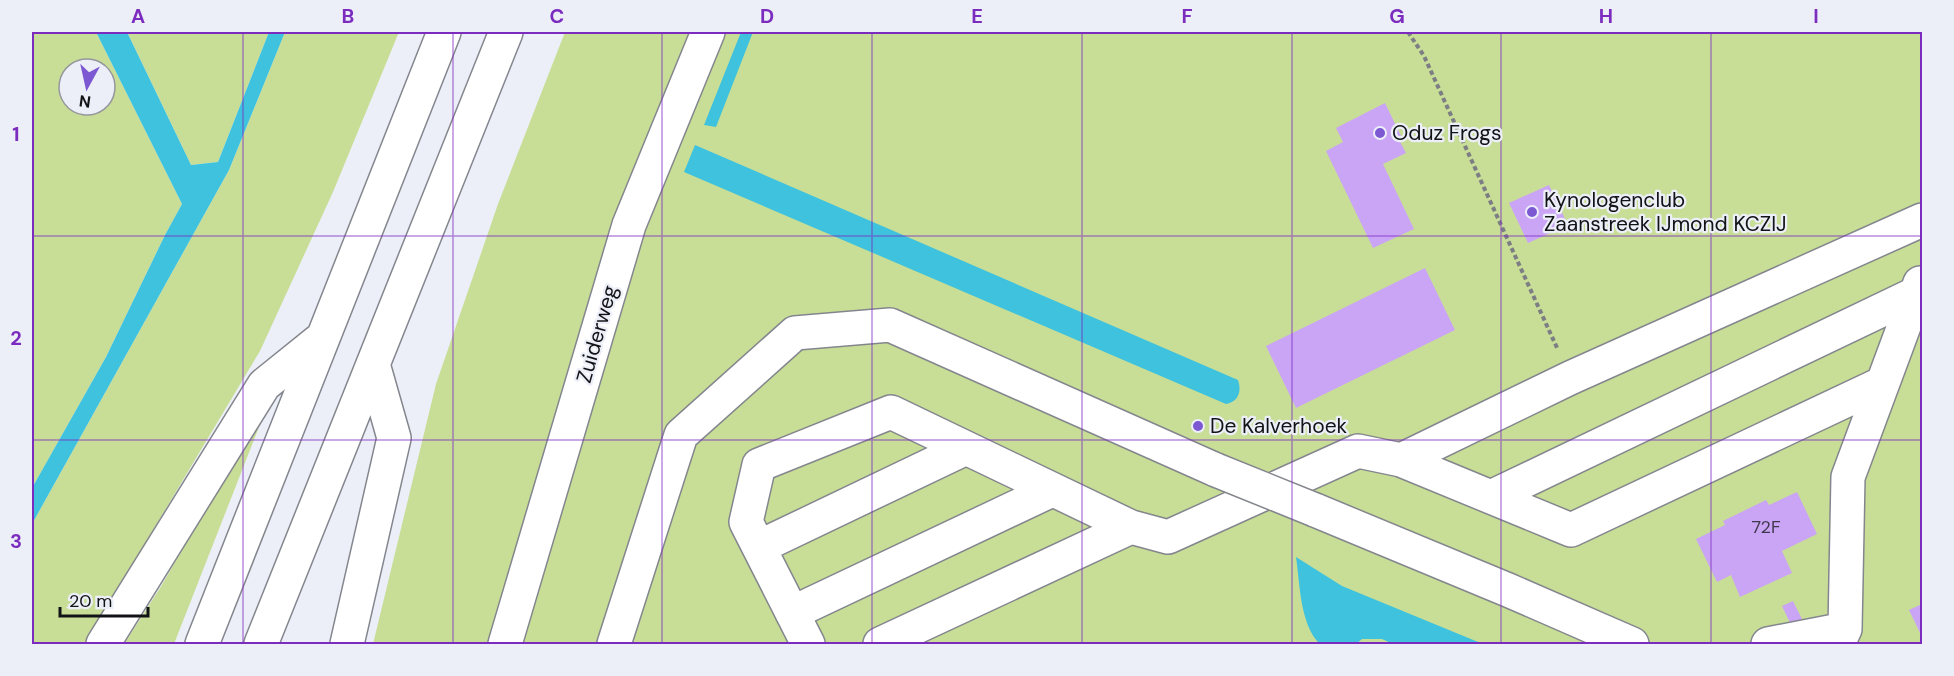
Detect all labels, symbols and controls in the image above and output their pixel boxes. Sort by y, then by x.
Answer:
text: A [131,3,145,29]
text: B [342,3,354,29]
text: C [550,3,564,29]
text: D [760,3,774,29]
text: E [971,3,983,29]
text: F [1181,3,1193,29]
text: G [1389,3,1405,29]
text: H [1599,3,1613,29]
text: I [1813,3,1819,29]
north arrow [57,57,117,117]
text: N [78,90,92,113]
place label: Oduz Frogs [1392,119,1502,147]
text: 1 [12,121,20,147]
marker: Oduz Frogs [1373,126,1387,140]
place label: Kynologenclub Zaanstreek IJmond KCZIJ [1544,186,1787,238]
marker: Kynologenclub Zaanstreek IJmond KCZIJ [1525,205,1539,219]
street label: Zuiderweg [570,282,624,386]
text: 2 [10,325,22,351]
place label: De Kalverhoek [1210,412,1348,440]
marker: De Kalverhoek [1191,419,1205,433]
house number: 72F [1751,515,1781,539]
text: 3 [10,528,22,554]
scale bar [60,580,148,618]
text: 20 m [69,589,112,613]

